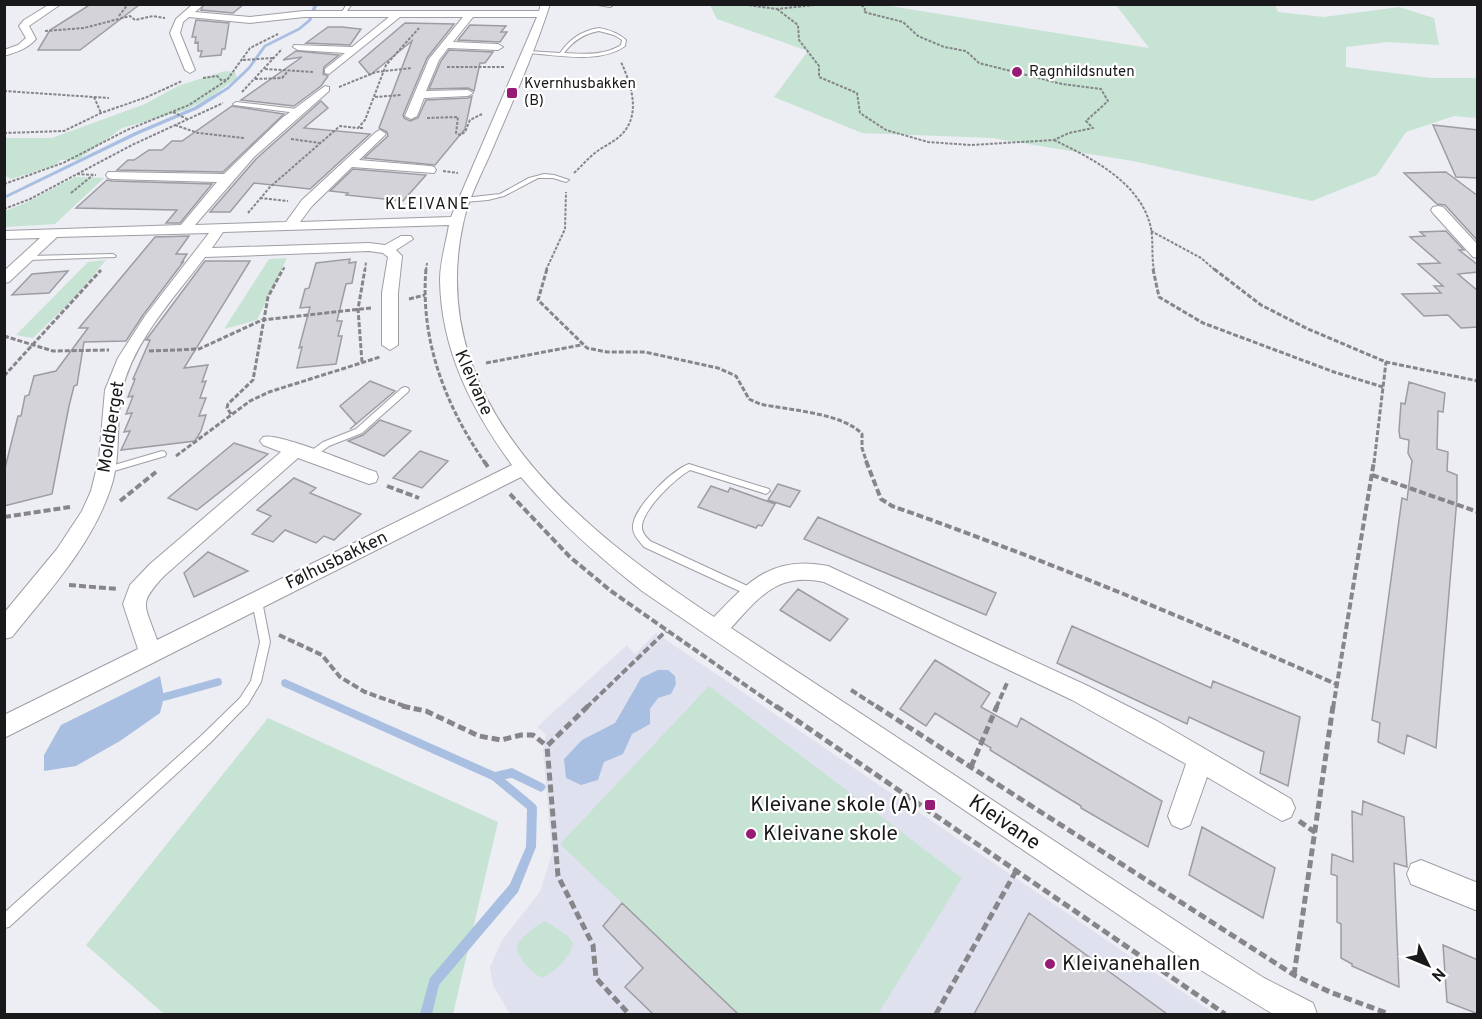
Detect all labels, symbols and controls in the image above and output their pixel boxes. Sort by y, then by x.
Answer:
place label: Ragnhildsnuten [1029,63,1135,82]
marker: Ragnhildsnuten [1010,65,1024,79]
place label: Kvernhusbakken (B) [524,75,636,111]
marker: Kvernhusbakken (B) [505,86,519,100]
district label: KLEIVANE [385,195,471,215]
street label: Kleivane [448,347,498,419]
street label: Moldberget [93,379,131,475]
street label: Følhusbakken [282,526,392,596]
street label: Kleivane [963,789,1045,857]
place label: Kleivane skole (A) [750,792,918,819]
marker: Kleivane skole (A) [923,798,937,812]
place label: Kleivane skole [763,821,898,848]
marker: Kleivane skole [744,827,758,841]
north arrow [1398,935,1458,995]
place label: Kleivanehallen [1062,951,1200,978]
marker: Kleivanehallen [1043,957,1057,971]
text: N [1426,963,1449,985]

